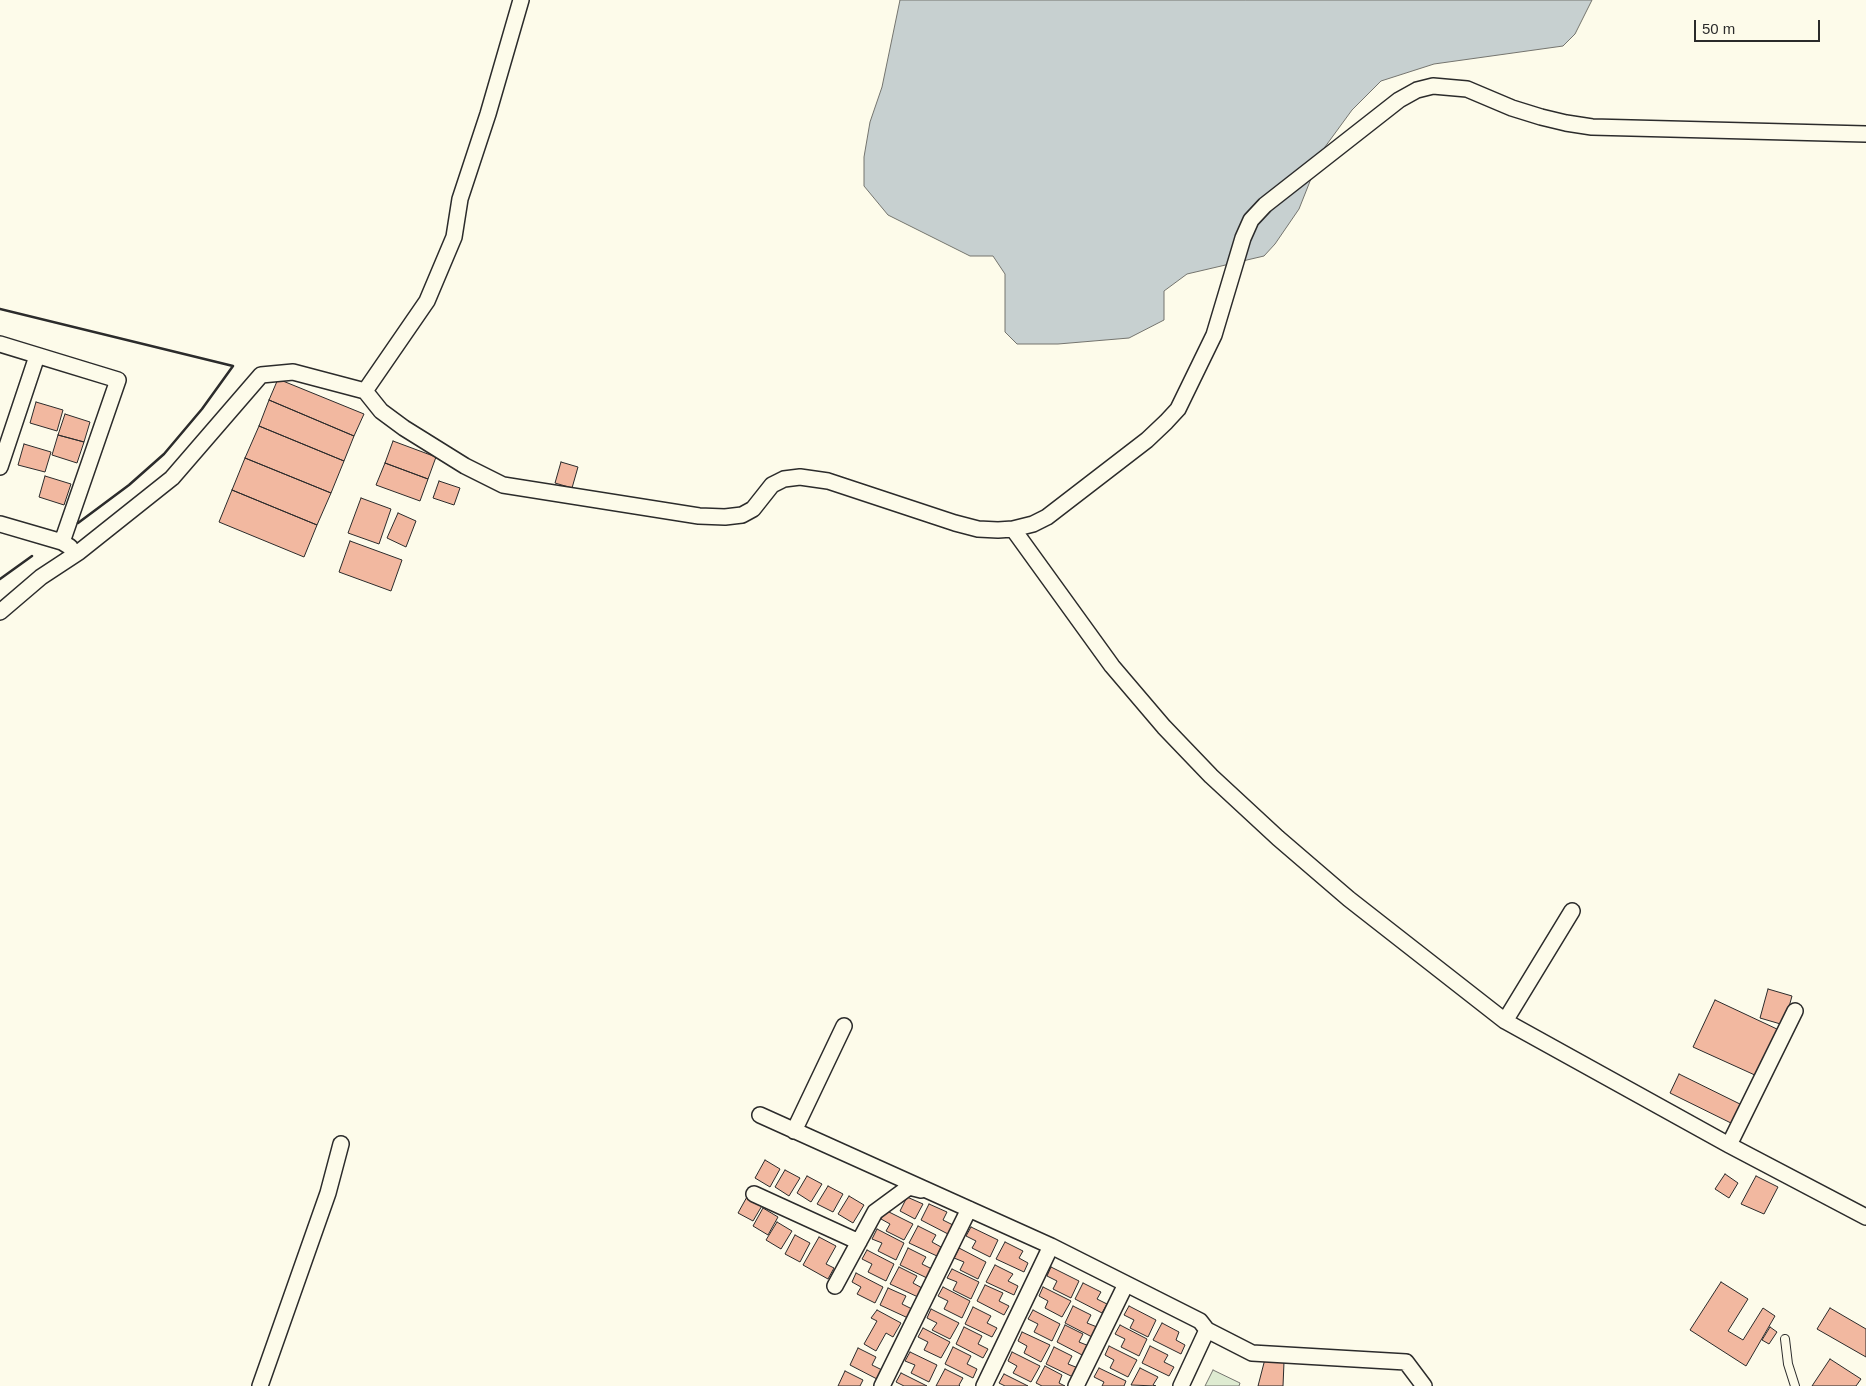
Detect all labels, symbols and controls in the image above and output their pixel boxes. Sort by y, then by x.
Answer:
scale bar [1696,10,1822,42]
text: 50 m [1702,20,1735,37]

